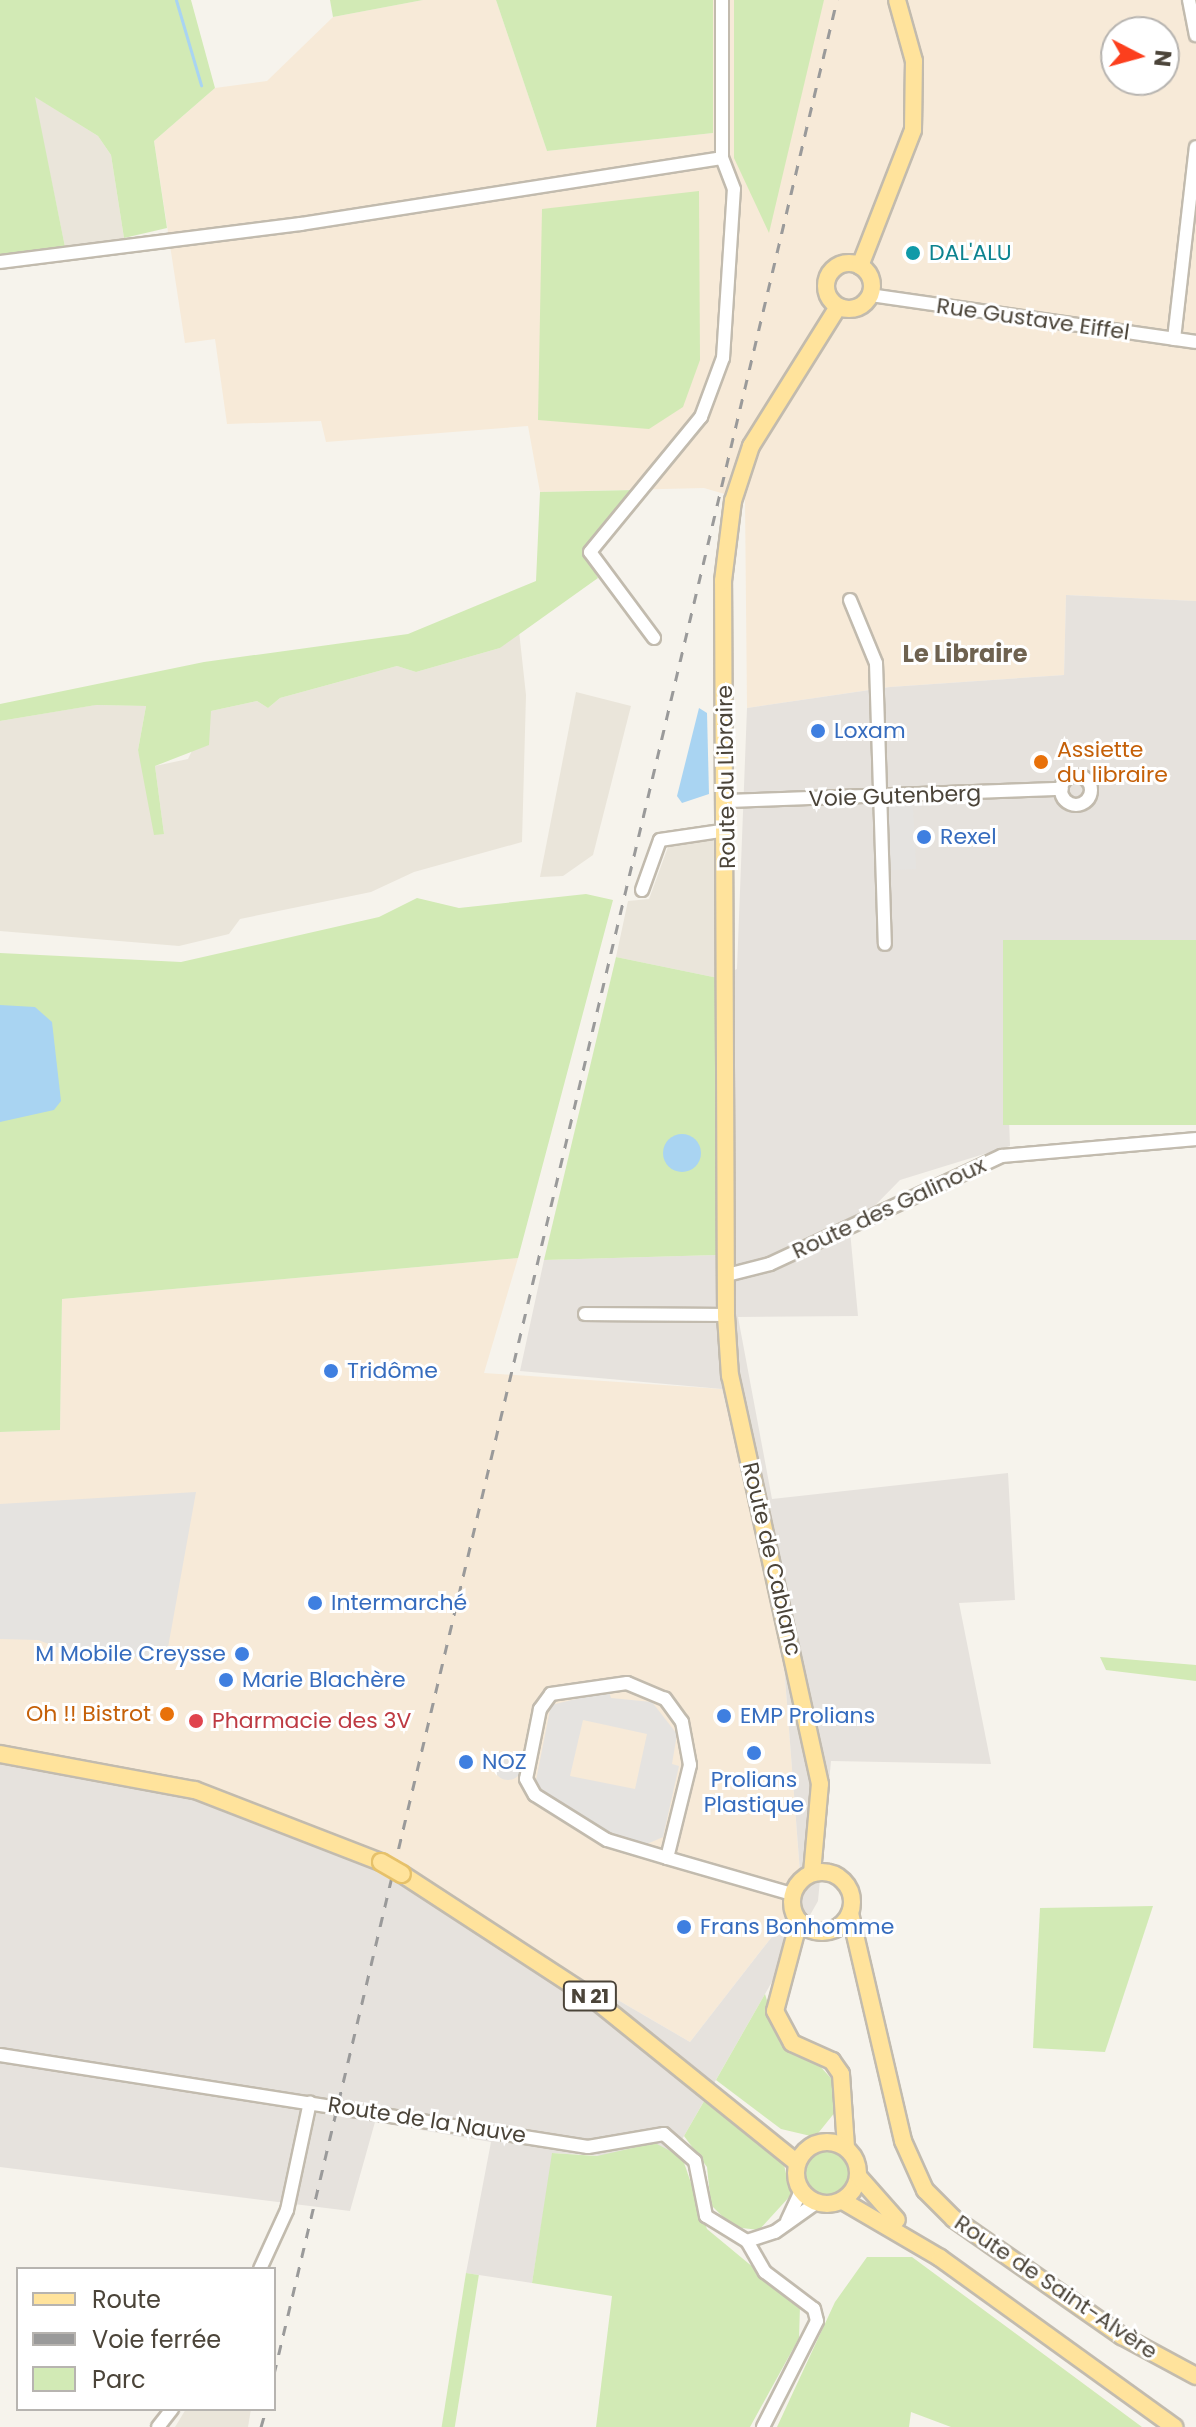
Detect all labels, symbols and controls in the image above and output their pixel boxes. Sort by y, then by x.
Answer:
north arrow [1100,16,1180,96]
text: N [1146,48,1179,68]
place label: DAL'ALU [929,240,1012,266]
marker: DAL'ALU [904,244,922,262]
street label: Rue Gustave Eiffel [935,292,1131,346]
district label: Le Libraire [903,640,1027,668]
street label: Route du Libraire [711,685,741,869]
place label: Loxam [834,718,906,744]
marker: Loxam [809,722,827,740]
place label: Assiette du libraire [1057,736,1168,788]
marker: Assiette du libraire [1032,753,1050,771]
street label: Voie Gutenberg [808,780,982,812]
place label: Rexel [940,824,997,850]
marker: Rexel [915,828,933,846]
street label: Route des Galinoux [788,1152,990,1264]
place label: Tridôme [347,1358,438,1384]
marker: Tridôme [322,1362,340,1380]
street label: Route de Cablanc [737,1460,807,1658]
place label: Intermarché [331,1590,467,1616]
marker: Intermarché [306,1594,324,1612]
place label: M Mobile Creysse [35,1641,226,1667]
marker: M Mobile Creysse [233,1645,251,1663]
place label: Marie Blachère [242,1667,406,1693]
marker: Marie Blachère [217,1671,235,1689]
place label: Oh !! Bistrot [26,1701,151,1727]
place label: EMP Prolians [740,1703,875,1729]
marker: Oh !! Bistrot [158,1705,176,1723]
marker: EMP Prolians [715,1707,733,1725]
place label: Pharmacie des 3V [212,1708,411,1734]
marker: Pharmacie des 3V [187,1712,205,1730]
marker: Prolians Plastique [745,1744,763,1762]
place label: NOZ [482,1749,527,1775]
marker: NOZ [457,1753,475,1771]
place label: Prolians Plastique [704,1766,804,1818]
place label: Frans Bonhomme [700,1914,894,1940]
marker: Frans Bonhomme [675,1918,693,1936]
road number: N 21 [562,1980,618,2012]
street label: Route de la Nauve [326,2091,528,2149]
street label: Route de Saint-Alvère [950,2209,1162,2365]
legend [16,2267,276,2411]
text: Route [92,2283,161,2316]
text: Voie ferrée [92,2323,221,2356]
text: Parc [92,2363,146,2396]

